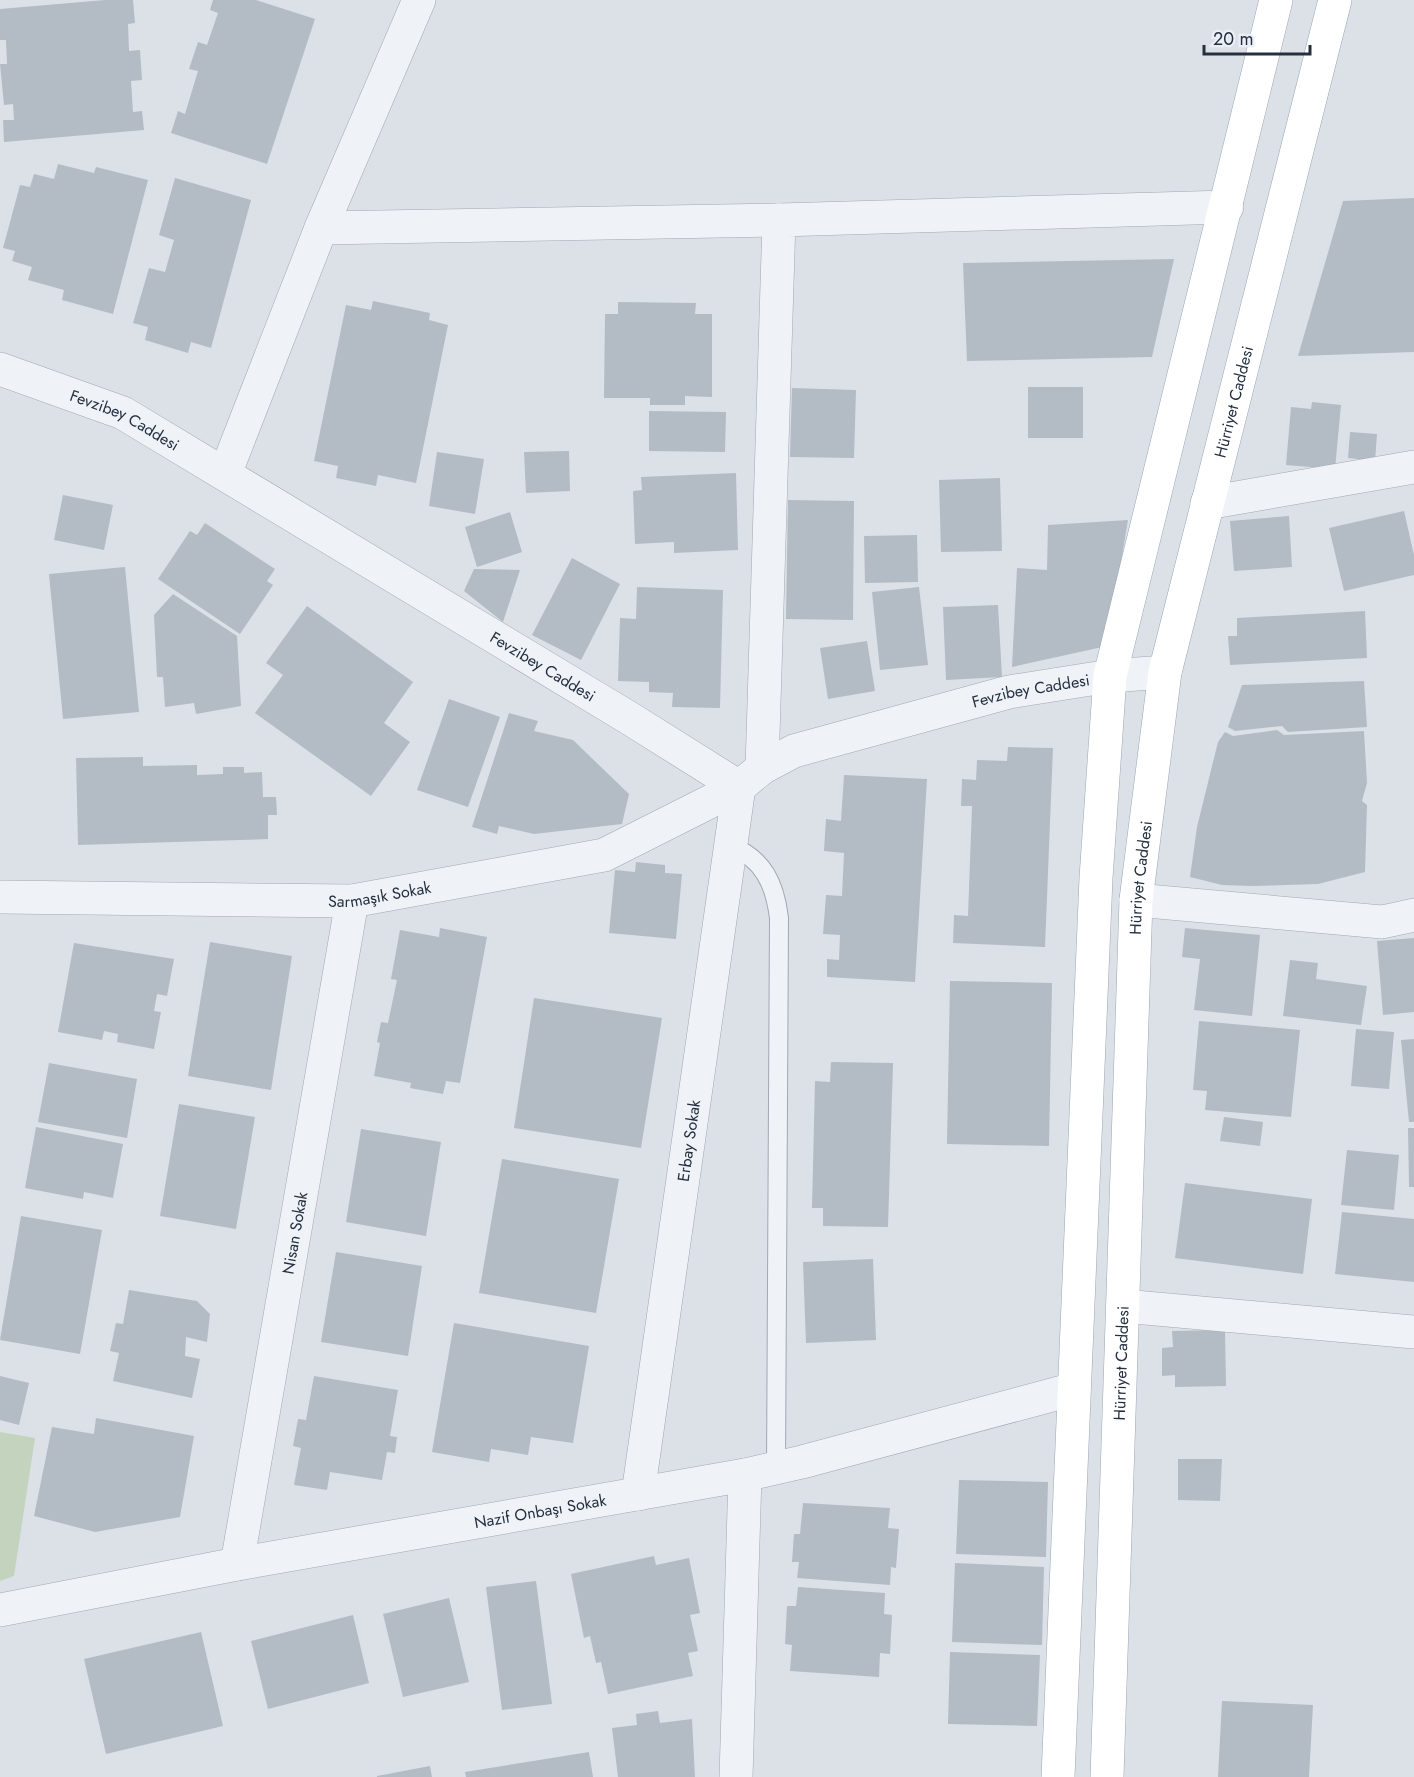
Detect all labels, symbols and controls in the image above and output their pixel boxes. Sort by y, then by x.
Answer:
scale bar [1204,18,1310,56]
text: 20 m [1213,26,1253,52]
street label: Hürriyet Caddesi [1208,343,1259,460]
street label: Fevzibey Caddesi [67,384,184,456]
street label: Fevzibey Caddesi [486,625,600,707]
street label: Fevzibey Caddesi [969,668,1091,713]
street label: Hürriyet Caddesi [1123,819,1157,935]
street label: Sarmaşık Sokak [328,875,434,913]
street label: Erbay Sokak [671,1097,706,1183]
street label: Nisan Sokak [276,1189,313,1276]
street label: Hürriyet Caddesi [1107,1306,1134,1421]
street label: Nazif Onbaşı Sokak [472,1488,609,1534]

